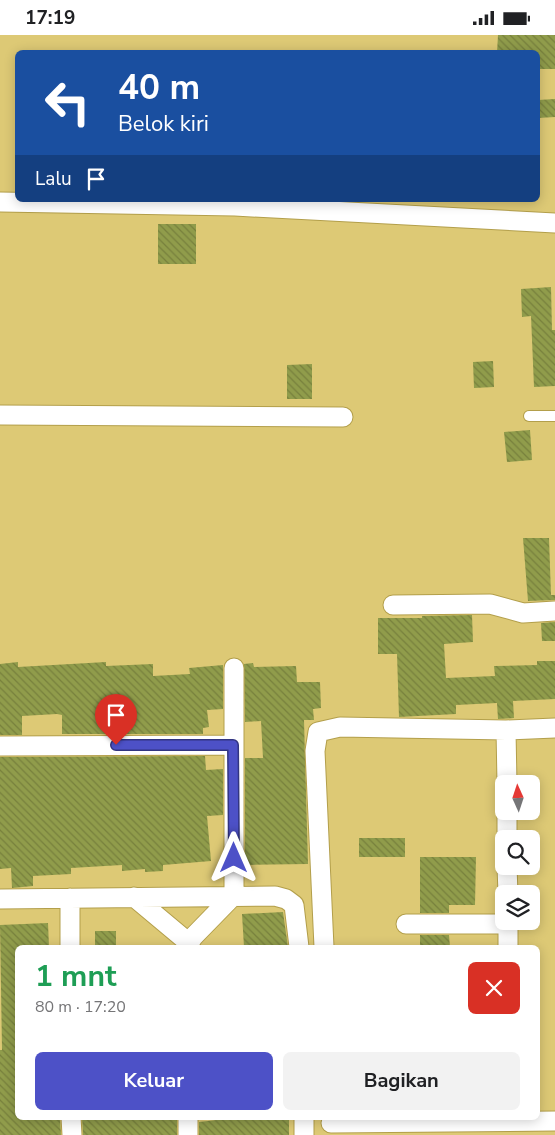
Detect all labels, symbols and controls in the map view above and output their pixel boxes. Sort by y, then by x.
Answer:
text: 17:19 [25,5,75,31]
text: 40 m [118,64,200,111]
icon: left [35,70,100,135]
text: Belok kiri [118,109,209,139]
icon: arrive [82,165,110,193]
text: Lalu [35,166,72,192]
pin [95,694,137,745]
icon: arrive [102,701,130,729]
north arrow [495,775,540,820]
map controls [495,775,540,930]
button: search [495,830,540,875]
position arrow [207,831,259,883]
button: layers [495,885,540,930]
text: 1 mnt [35,956,116,997]
button: close [468,962,520,1014]
text: 80 m · 17:20 [35,996,126,1018]
button: Keluar [35,1052,273,1110]
button: Bagikan [283,1052,520,1110]

